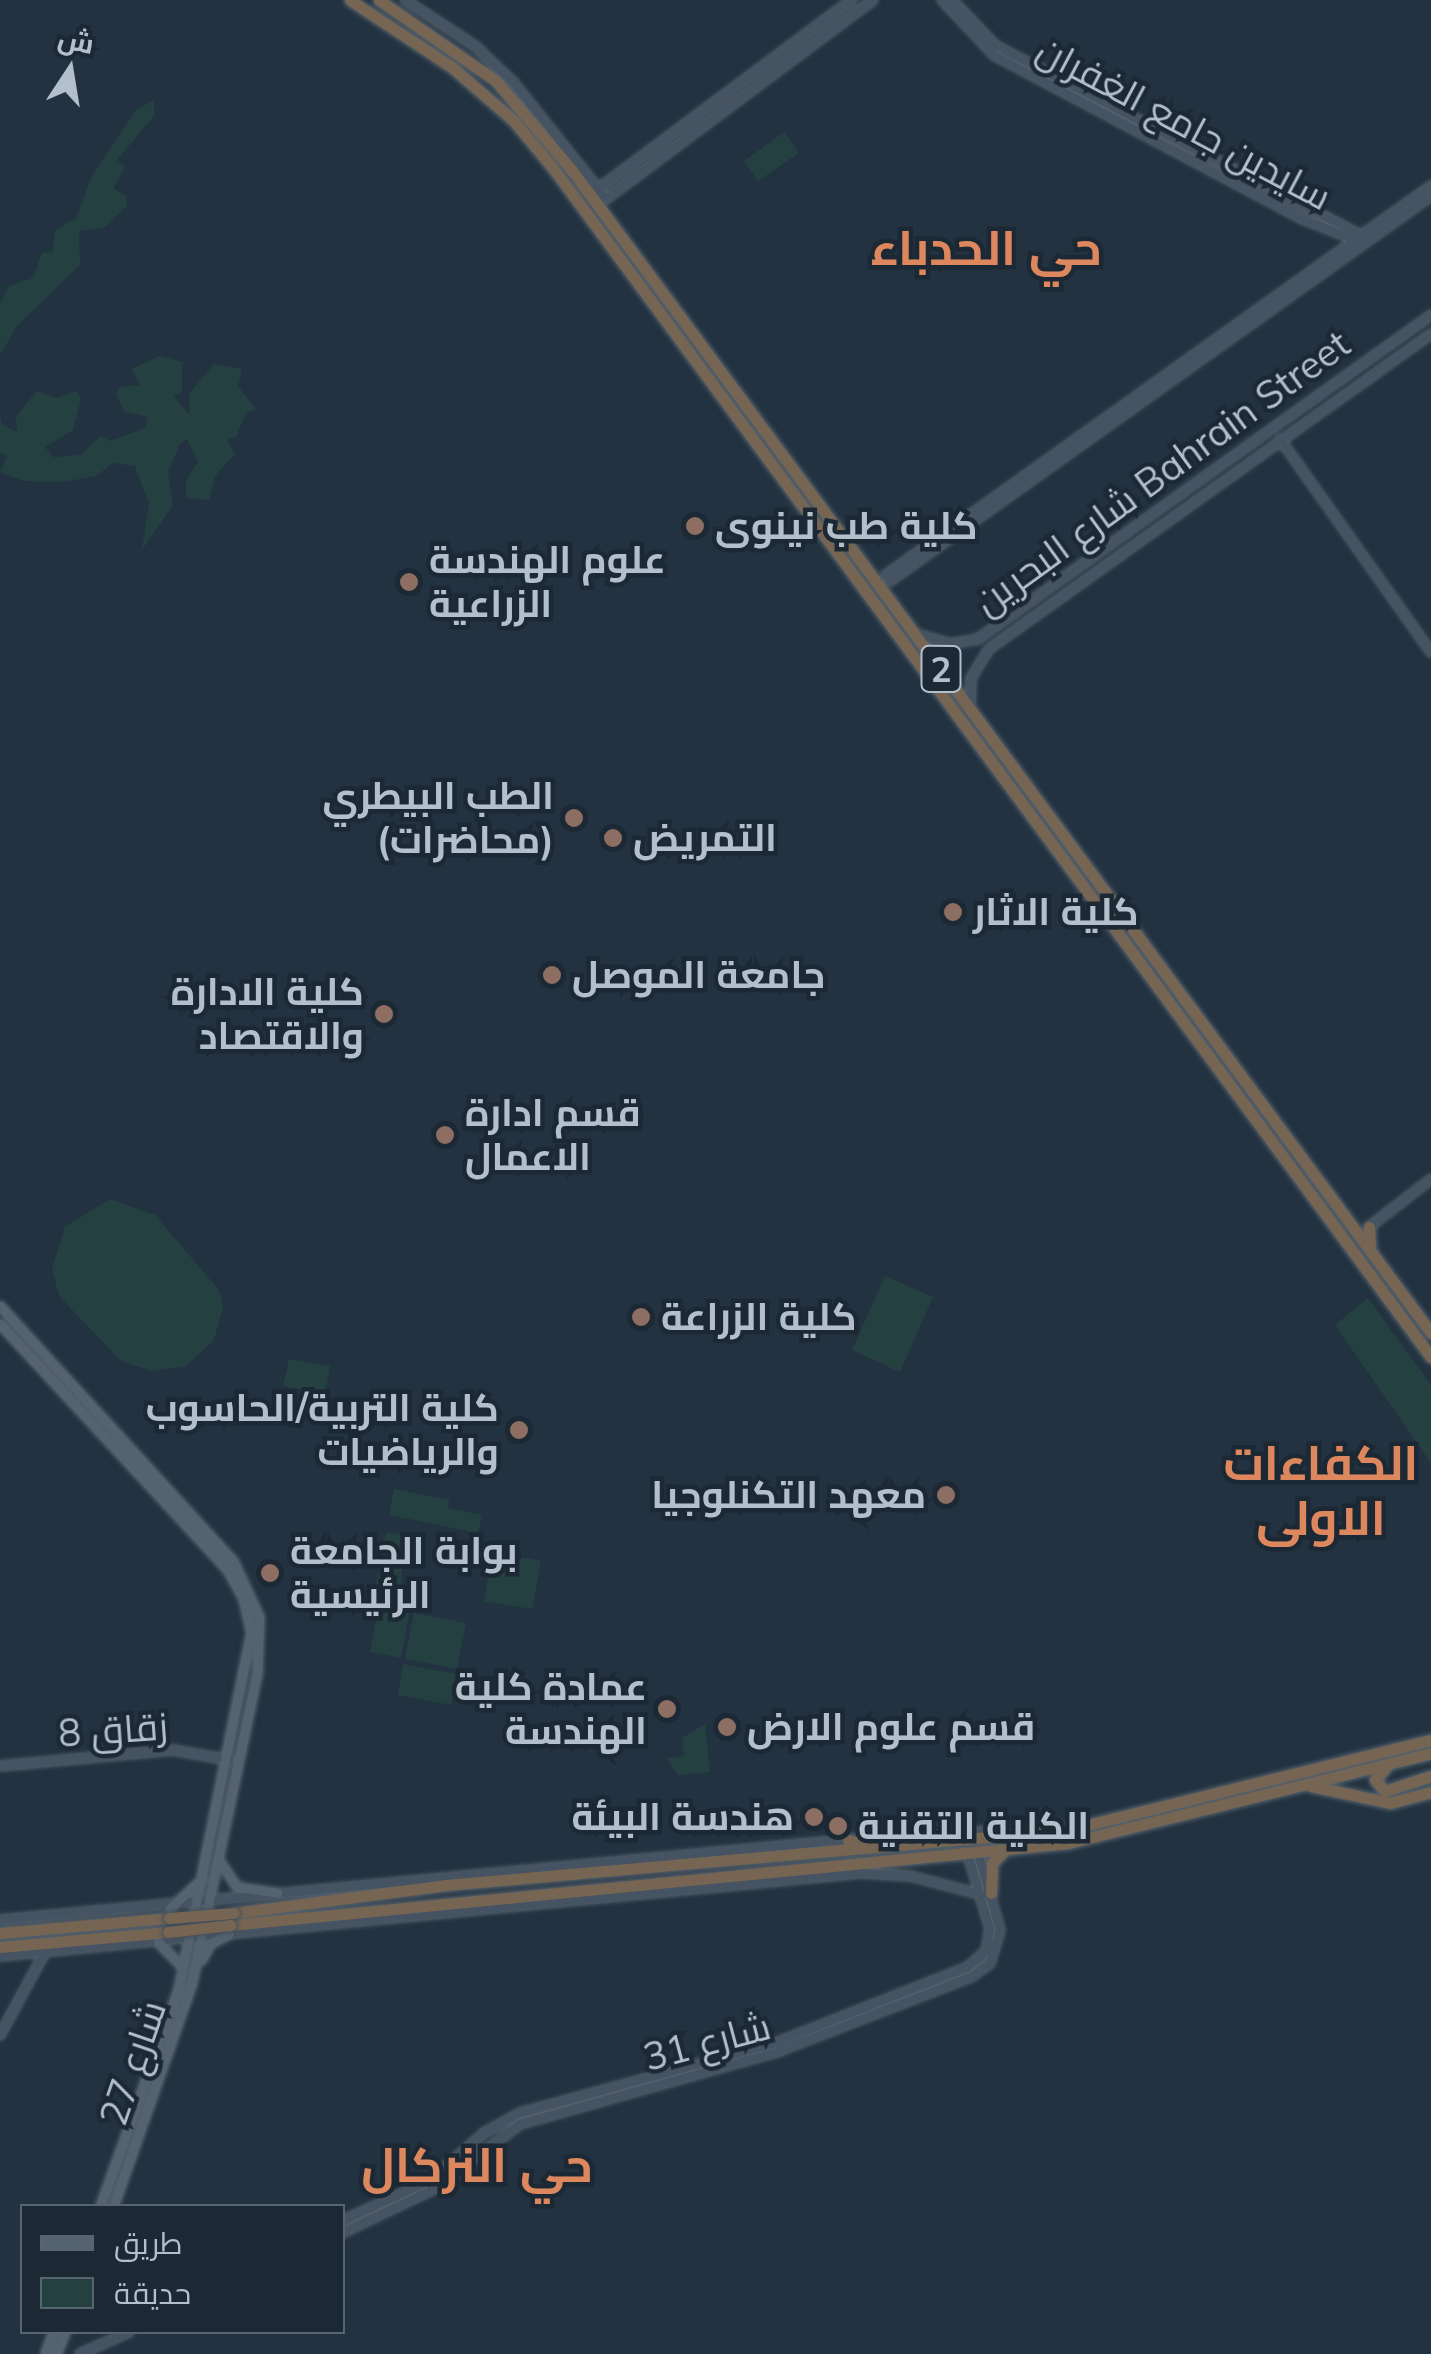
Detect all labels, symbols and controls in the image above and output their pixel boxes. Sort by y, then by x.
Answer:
text: ش [55,19,98,61]
north arrow [20,20,120,120]
street label: سايدين جامع الغفران [1029,26,1339,220]
district label: حي الحدباء [870,219,1102,277]
street label: شارع البحرين Bahrain Street [965,321,1359,625]
place label: كلية طب نينوى [715,503,978,549]
marker: كلية طب نينوى [684,515,706,537]
place label: علوم الهندسة الزراعية [429,537,666,626]
marker: علوم الهندسة الزراعية [398,571,420,593]
road number: 2 [918,639,964,699]
place label: الطب البيطري (محاضرات) [323,773,554,862]
marker: الطب البيطري (محاضرات) [563,807,585,829]
place label: التمريض [633,815,777,861]
marker: التمريض [602,827,624,849]
place label: كلية الاثار [973,889,1139,935]
marker: كلية الاثار [942,901,964,923]
place label: جامعة الموصل [572,952,825,998]
marker: جامعة الموصل [541,964,563,986]
place label: كلية الادارة والاقتصاد [171,969,364,1058]
marker: كلية الادارة والاقتصاد [373,1003,395,1025]
place label: قسم ادارة الاعمال [465,1090,641,1180]
marker: قسم ادارة الاعمال [434,1124,456,1146]
place label: كلية الزراعة [661,1294,857,1340]
marker: كلية الزراعة [630,1306,652,1328]
place label: كلية التربية/الحاسوب والرياضيات [146,1385,499,1475]
marker: كلية التربية/الحاسوب والرياضيات [508,1419,530,1441]
district label: الكفاءات الاولى [1224,1433,1418,1546]
place label: معهد التكنلوجيا [651,1472,926,1518]
marker: معهد التكنلوجيا [935,1484,957,1506]
place label: بوابة الجامعة الرئيسية [290,1528,518,1618]
marker: بوابة الجامعة الرئيسية [259,1562,281,1584]
place label: عمادة كلية الهندسة [455,1664,647,1754]
marker: عمادة كلية الهندسة [656,1698,678,1720]
street label: زقاق 8 [57,1703,169,1757]
place label: قسم علوم الارض [747,1704,1035,1750]
marker: قسم علوم الارض [716,1716,738,1738]
place label: هندسة البيئة [572,1794,794,1840]
place label: الكلية التقنية [858,1803,1089,1849]
marker: هندسة البيئة [803,1806,825,1828]
marker: الكلية التقنية [827,1815,849,1837]
street label: شارع 27 [90,1995,176,2131]
street label: شارع 31 [639,2003,775,2081]
district label: حي النركال [361,2136,593,2194]
legend [20,2204,345,2334]
text: طريق [114,2224,183,2262]
text: حديقة [114,2274,191,2312]

